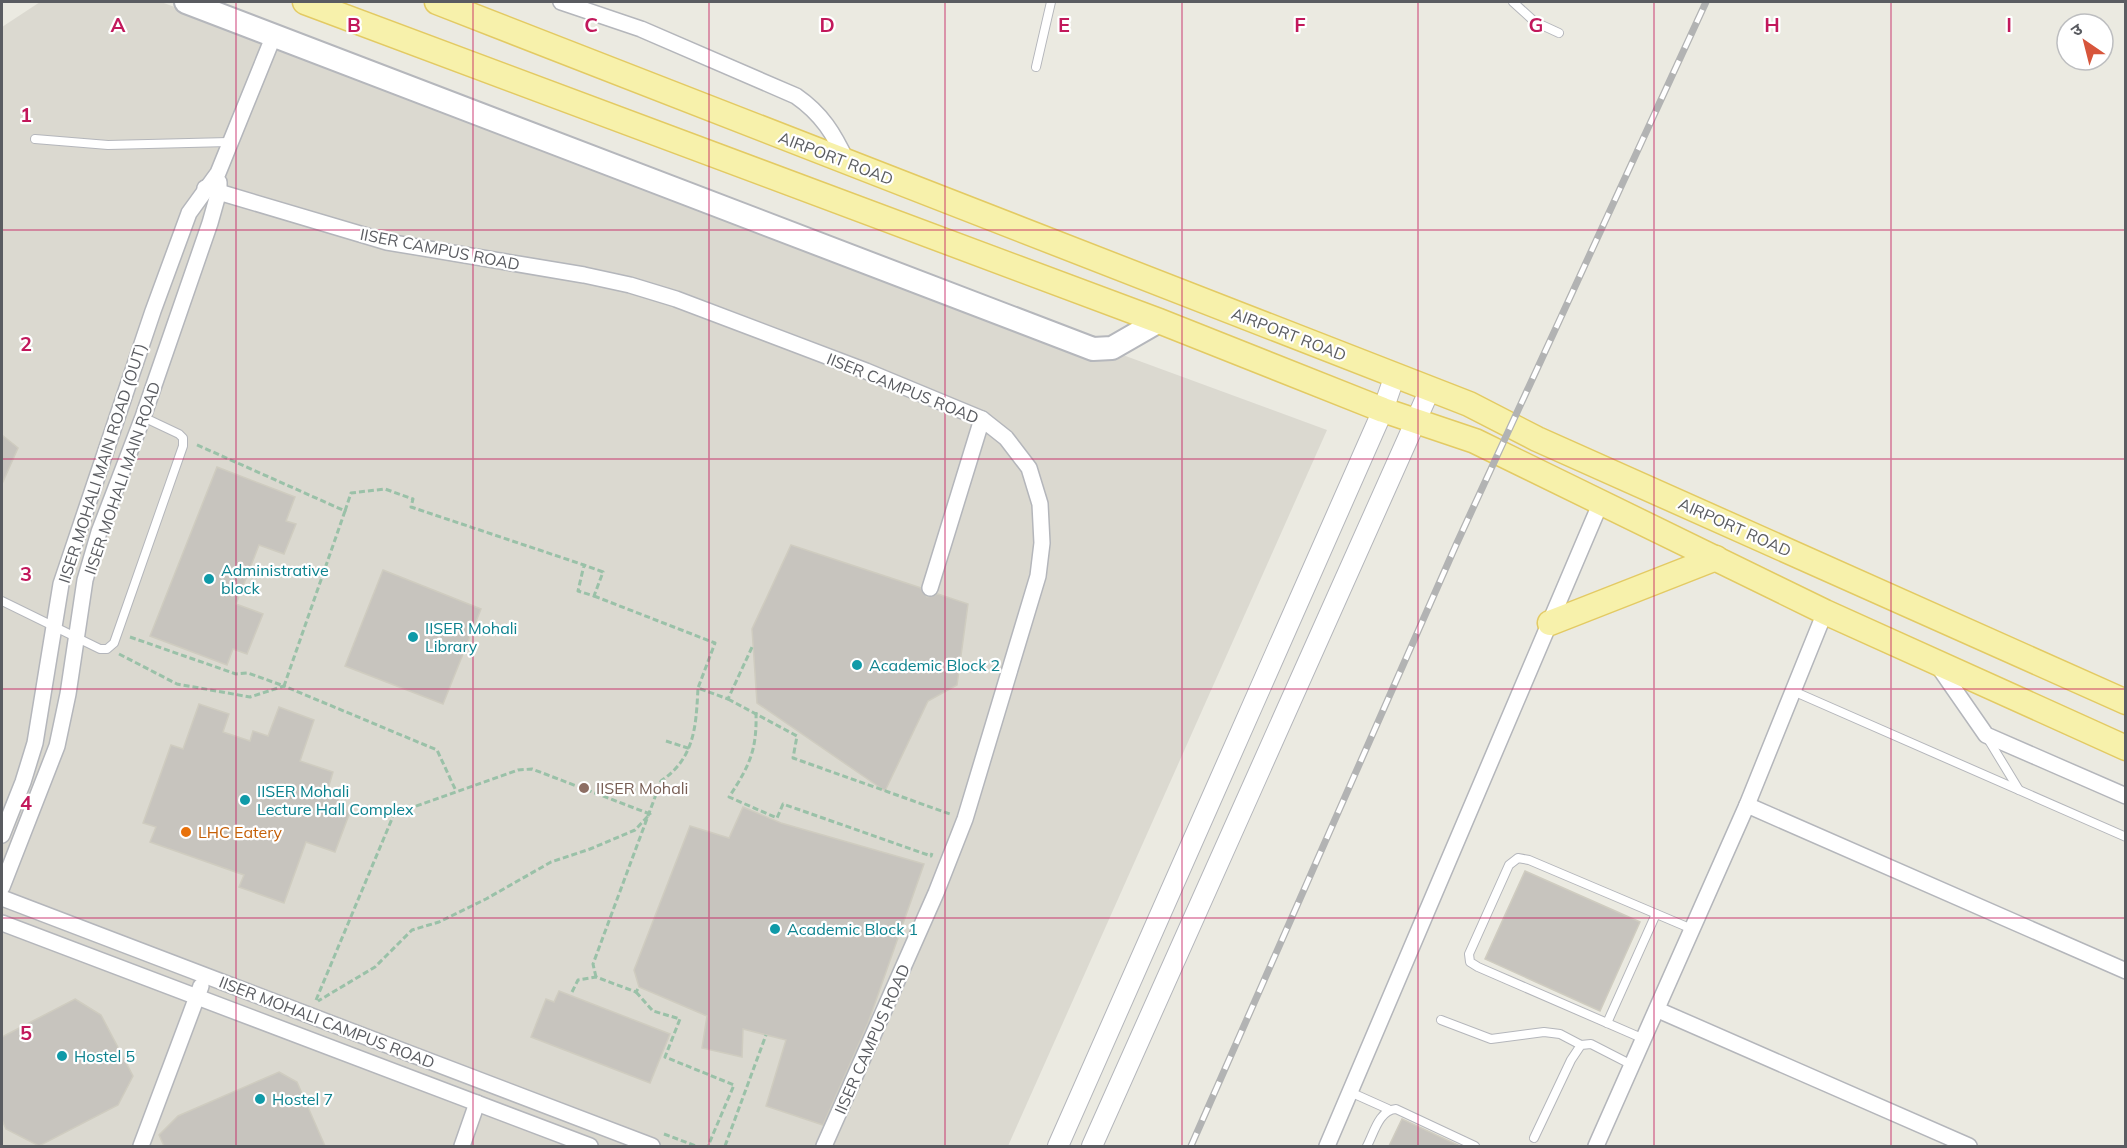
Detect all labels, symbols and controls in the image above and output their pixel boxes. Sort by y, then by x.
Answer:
text: A [111,12,126,37]
text: B [347,12,361,37]
text: C [584,12,598,37]
text: D [819,12,835,37]
text: E [1058,12,1070,37]
text: F [1294,12,1306,37]
text: G [1529,12,1543,37]
text: H [1764,12,1780,37]
text: I [2006,12,2012,37]
north arrow [2055,12,2115,72]
text: उ [2067,18,2086,41]
text: 1 [20,102,32,127]
street label: AIRPORT ROAD [776,127,896,189]
street label: IISER CAMPUS ROAD [358,224,522,274]
street label: AIRPORT ROAD [1229,303,1349,365]
text: 2 [20,331,32,356]
street label: IISER MOHALI MAIN ROAD (OUT) [54,341,150,585]
street label: IISER CAMPUS ROAD [824,348,982,428]
street label: IISER MOHALI MAIN ROAD [80,379,164,577]
street label: AIRPORT ROAD [1676,493,1794,561]
place label: Administrative block [221,560,329,598]
text: 3 [20,561,32,586]
marker: Administrative block [202,572,216,586]
place label: IISER Mohali Library [425,618,517,656]
marker: IISER Mohali Library [406,630,420,644]
place label: Academic Block 2 [869,655,1000,675]
marker: Academic Block 2 [850,658,864,672]
place label: IISER Mohali [596,778,688,798]
place label: IISER Mohali Lecture Hall Complex [257,781,414,819]
marker: IISER Mohali [577,781,591,795]
text: 4 [20,790,32,815]
marker: IISER Mohali Lecture Hall Complex [238,793,252,807]
place label: LHC Eatery [198,822,282,842]
marker: LHC Eatery [179,825,193,839]
place label: Academic Block 1 [787,919,918,939]
marker: Academic Block 1 [768,922,782,936]
street label: IISER CAMPUS ROAD [830,961,914,1117]
street label: IISER MOHALI CAMPUS ROAD [216,972,438,1072]
text: 5 [20,1020,32,1045]
place label: Hostel 5 [74,1046,135,1066]
marker: Hostel 5 [55,1049,69,1063]
place label: Hostel 7 [272,1089,333,1109]
marker: Hostel 7 [253,1092,267,1106]

